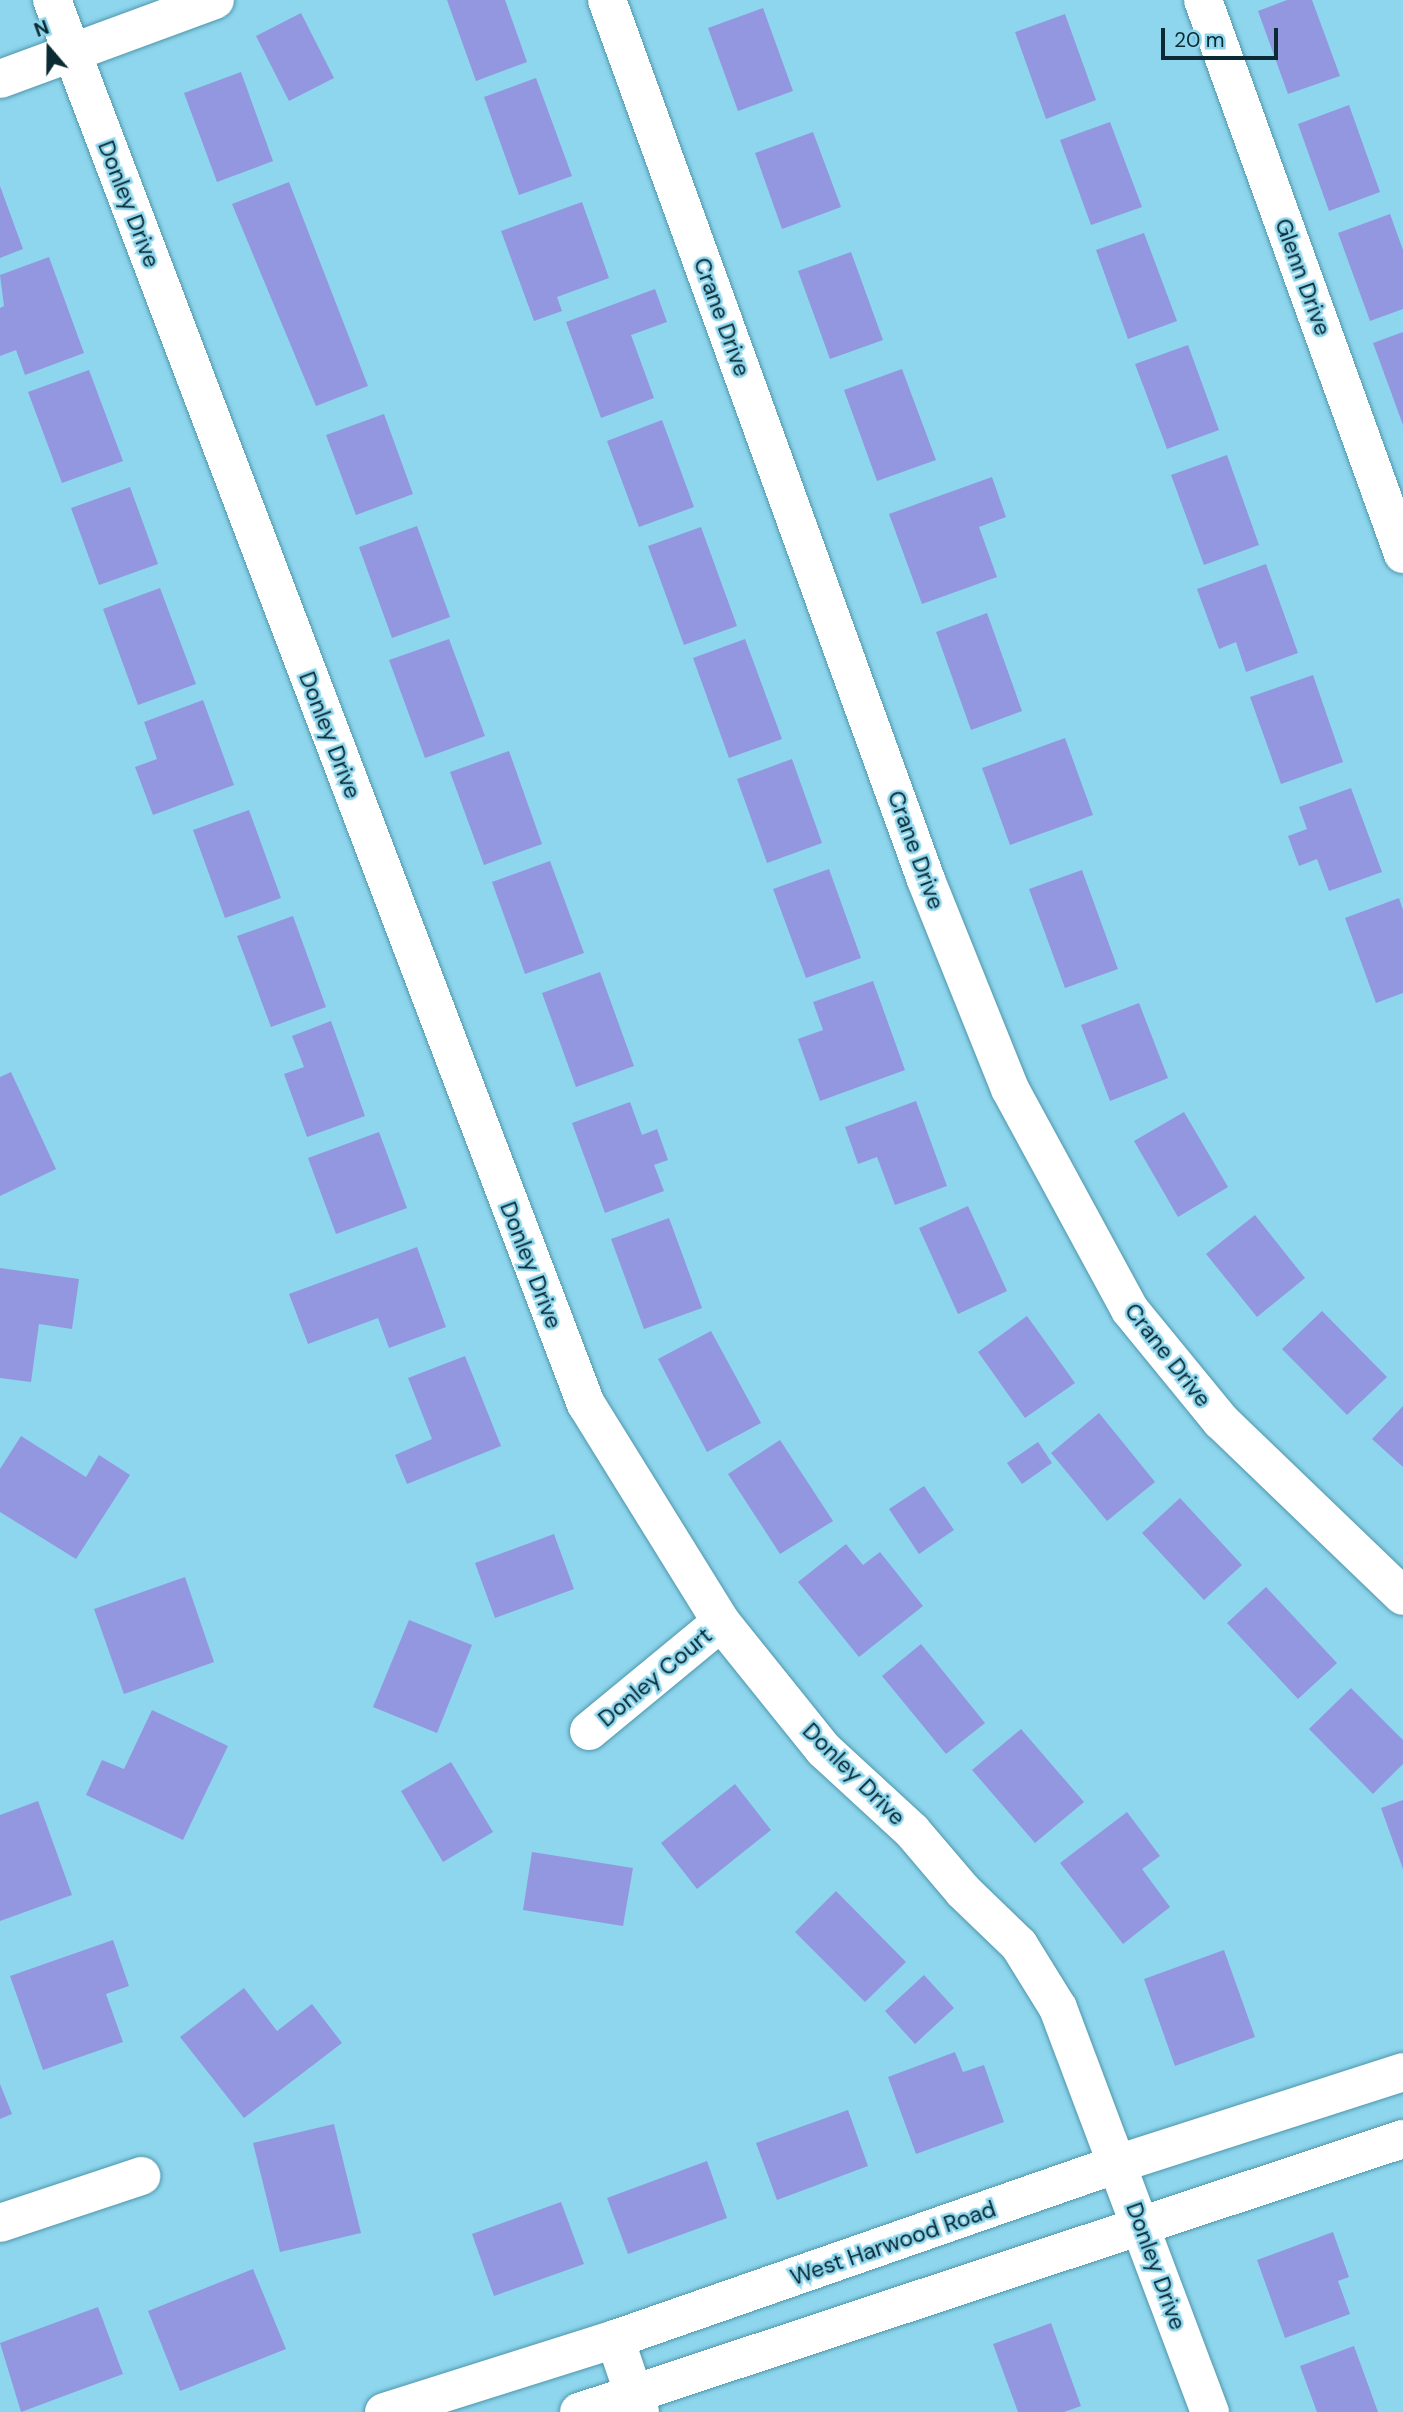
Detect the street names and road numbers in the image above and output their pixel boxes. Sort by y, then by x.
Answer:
street label: Donley Drive [92,137,166,271]
street label: Glenn Drive [1269,215,1337,339]
street label: Crane Drive [688,254,756,380]
street label: Donley Drive [293,668,367,802]
street label: Crane Drive [882,787,950,913]
street label: Donley Drive [494,1198,568,1332]
street label: Crane Drive [1119,1298,1217,1412]
street label: Donley Court [592,1621,718,1733]
street label: Donley Drive [797,1717,911,1831]
street label: West Harwood Road [787,2195,999,2291]
street label: Donley Drive [1120,2198,1192,2334]

